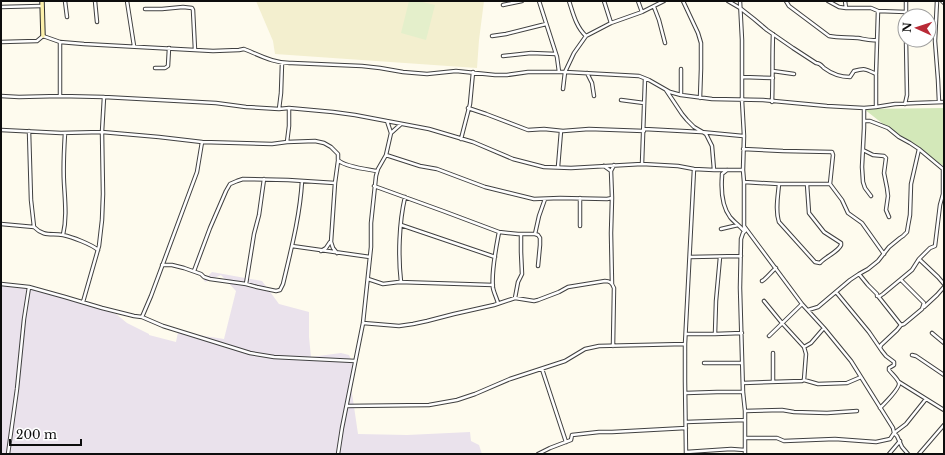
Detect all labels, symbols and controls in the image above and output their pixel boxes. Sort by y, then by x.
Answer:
north arrow [897,8,937,48]
text: N [900,21,914,33]
scale bar [10,421,81,447]
text: 200 m [16,427,57,442]

